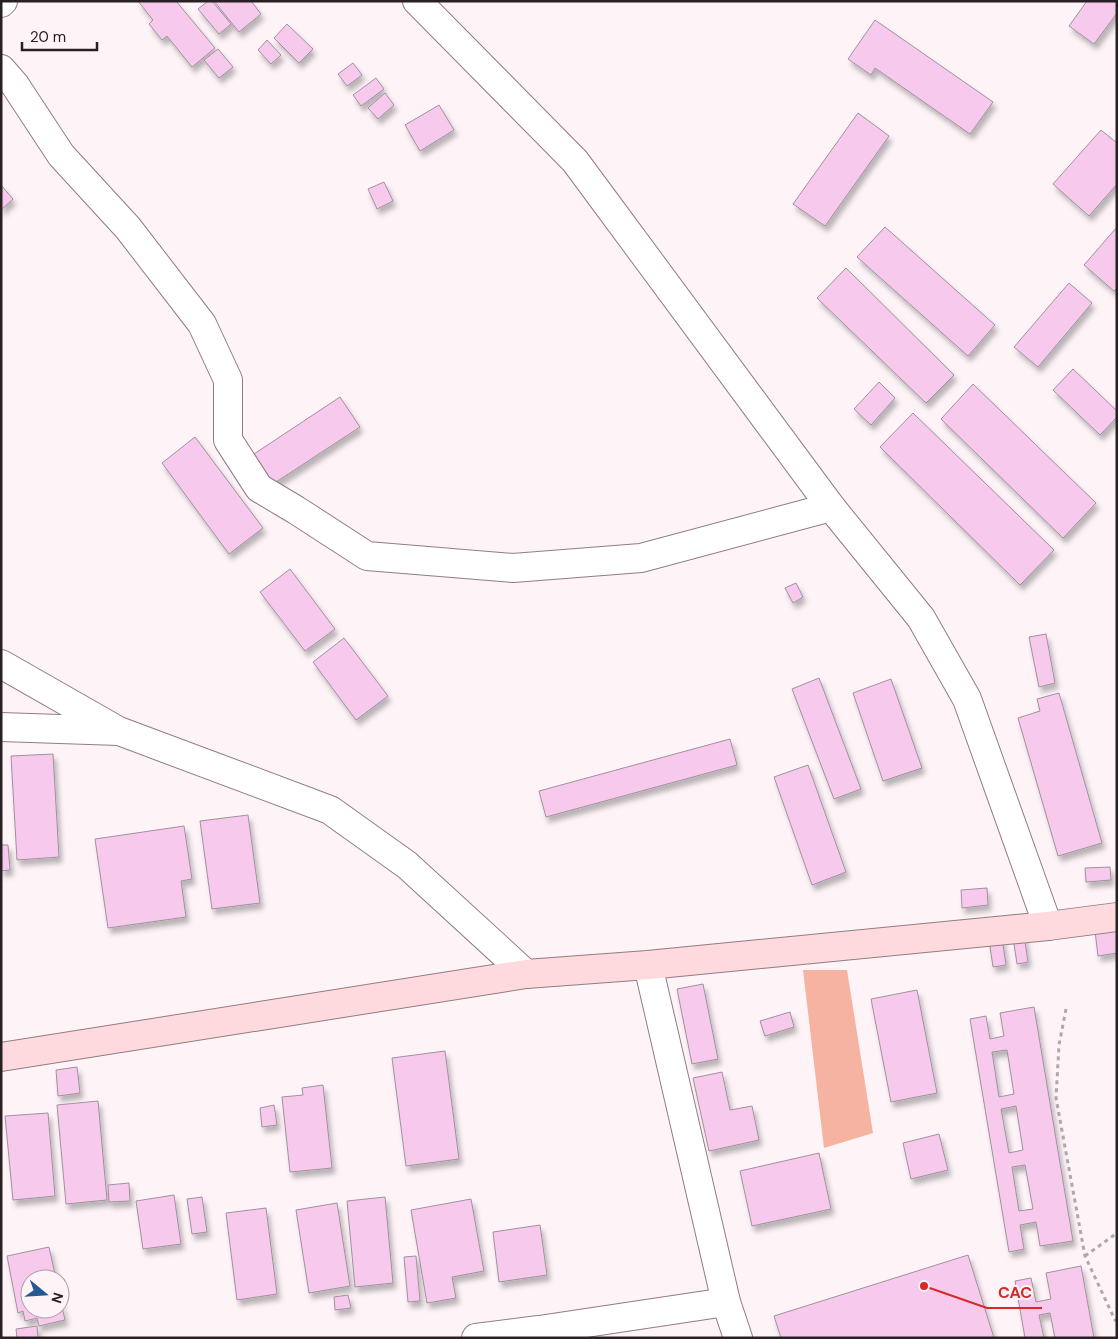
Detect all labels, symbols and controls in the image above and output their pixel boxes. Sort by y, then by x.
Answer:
scale bar [22,20,98,52]
text: 20 m [30,27,66,47]
north arrow [20,1269,70,1319]
callout: CAC [987,1277,1042,1308]
text: CAC [998,1282,1032,1303]
text: N [47,1290,68,1306]

